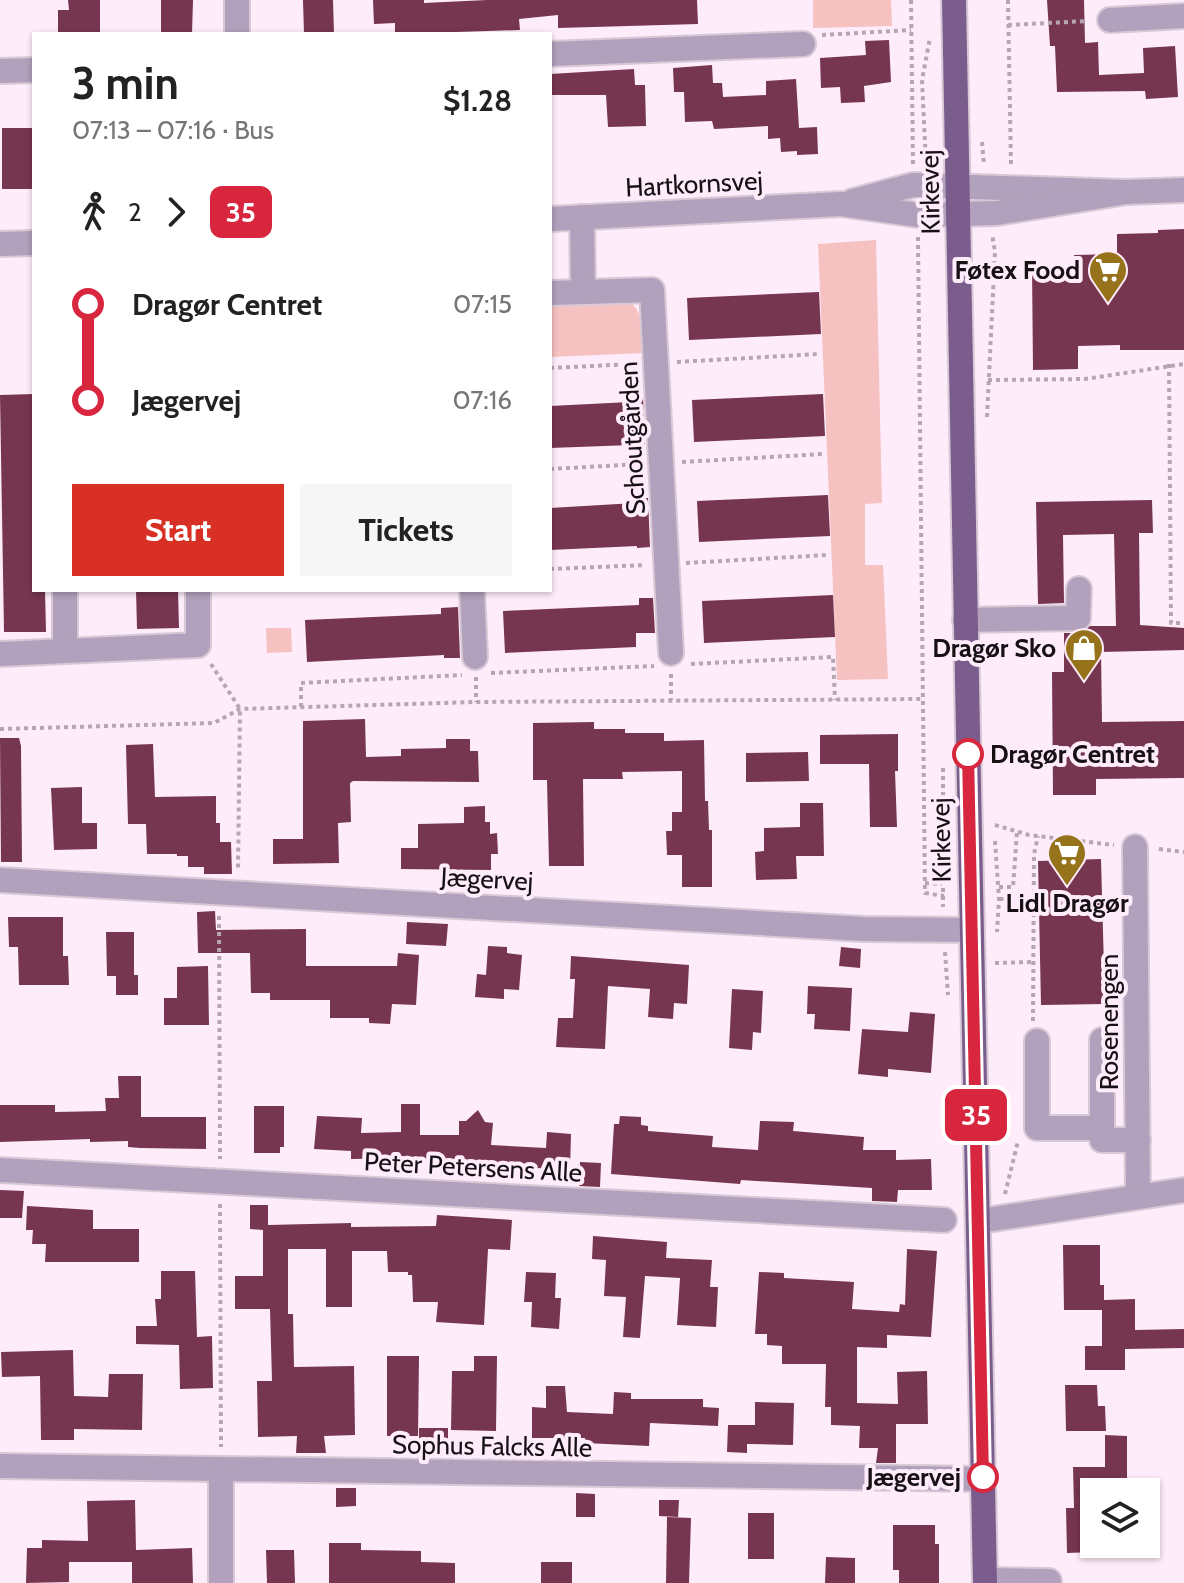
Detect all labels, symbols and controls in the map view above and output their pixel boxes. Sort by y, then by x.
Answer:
text: 3 min [72,57,179,110]
text: $1.28 [443,82,512,119]
text: 07:13 – 07:16 · Bus [72,114,274,146]
street label: Kirkevej [913,149,947,235]
street label: Hartkornsvej [624,164,764,204]
icon: walk [72,190,116,234]
icon: forward [154,190,198,234]
text: 35 [226,195,256,229]
text: 2 [128,196,142,228]
supermarket icon: Føtex Food [1087,249,1129,304]
place label: Føtex Food [955,254,1080,286]
text: Dragør Centret [132,286,322,323]
text: 07:15 [453,288,512,320]
street label: Schoutgården [612,361,652,515]
text: Jægervej [132,382,241,419]
text: 07:16 [452,384,512,416]
button: Start [72,484,284,576]
button: Tickets [300,484,512,576]
shop icon: Dragør Sko [1063,627,1105,682]
place label: Dragør Sko [932,632,1056,664]
place label: Dragør Centret [990,738,1155,770]
marker: Dragør Centret [953,739,983,769]
street label: Kirkevej [924,797,958,883]
supermarket icon: Lidl Dragør [1046,832,1088,887]
street label: Jægervej [439,861,534,897]
place label: Lidl Dragør [1006,887,1129,919]
street label: Rosenengen [1093,954,1125,1090]
line badge: 35 [940,1089,1012,1141]
text: 35 [961,1098,991,1132]
street label: Peter Petersens Alle [363,1145,583,1189]
street label: Sophus Falcks Alle [392,1428,592,1464]
place label: Jægervej [865,1461,961,1493]
marker: Jægervej [968,1462,998,1492]
map controls [1080,1478,1160,1558]
button: layers [1080,1478,1160,1558]

